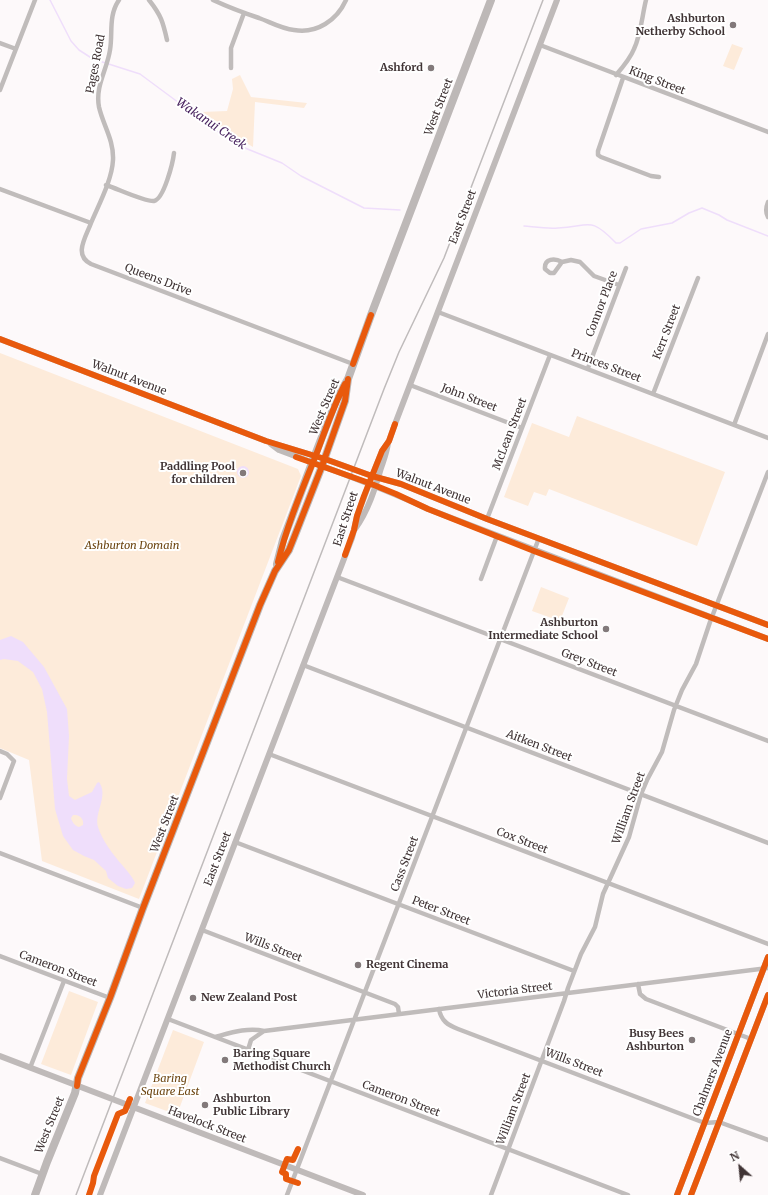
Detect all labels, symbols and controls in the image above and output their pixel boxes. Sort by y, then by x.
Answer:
place label: Ashburton Netherby School [636,12,725,38]
marker: Ashburton Netherby School [728,20,738,30]
street label: Pages Road [84,33,108,95]
place label: Ashford [380,61,423,75]
marker: Ashford [426,63,436,73]
street label: King Street [627,64,687,98]
street label: West Street [422,77,456,137]
water label: Wakanui Creek [173,95,249,153]
street label: East Street [447,188,479,246]
street label: Queens Drive [123,261,193,299]
street label: Connor Place [583,269,621,339]
street label: Kerr Street [651,303,683,361]
street label: Princes Street [569,347,643,385]
street label: Walnut Avenue [90,358,168,398]
street label: West Street [307,377,343,437]
street label: John Street [439,381,499,415]
street label: McLean Street [490,396,530,472]
place label: Paddling Pool for children [160,460,235,486]
street label: Walnut Avenue [394,467,472,507]
marker: Paddling Pool for children [238,468,248,478]
street label: East Street [331,490,361,548]
park label: Ashburton Domain [85,539,179,553]
place label: Ashburton Intermediate School [488,616,598,642]
marker: Ashburton Intermediate School [601,624,611,634]
street label: Grey Street [559,646,619,680]
street label: Aitken Street [504,727,574,765]
street label: William Street [610,770,648,846]
street label: West Street [148,794,182,854]
street label: Cox Street [494,825,550,857]
street label: East Street [202,830,234,888]
street label: Cass Street [388,835,422,893]
street label: Peter Street [410,894,472,928]
street label: Wills Street [242,931,304,965]
street label: Cameron Street [17,948,99,990]
place label: Regent Cinema [366,958,448,972]
marker: Regent Cinema [353,960,363,970]
street label: Victoria Street [477,980,553,1002]
place label: New Zealand Post [201,991,297,1005]
marker: New Zealand Post [188,993,198,1003]
place label: Busy Bees Ashburton [626,1027,684,1053]
street label: Chalmers Avenue [690,1028,736,1118]
marker: Busy Bees Ashburton [687,1035,697,1045]
street label: Wills Street [543,1046,605,1080]
place label: Baring Square Methodist Church [233,1047,331,1073]
marker: Baring Square Methodist Church [220,1055,230,1065]
street label: William Street [494,1071,534,1147]
park label: Baring Square East [141,1072,199,1098]
street label: Cameron Street [360,1078,442,1120]
place label: Ashburton Public Library [213,1092,290,1118]
street label: West Street [33,1095,67,1155]
marker: Ashburton Public Library [200,1100,210,1110]
street label: Havelock Street [166,1104,248,1146]
north arrow [720,1147,760,1187]
text: N [727,1148,742,1165]

